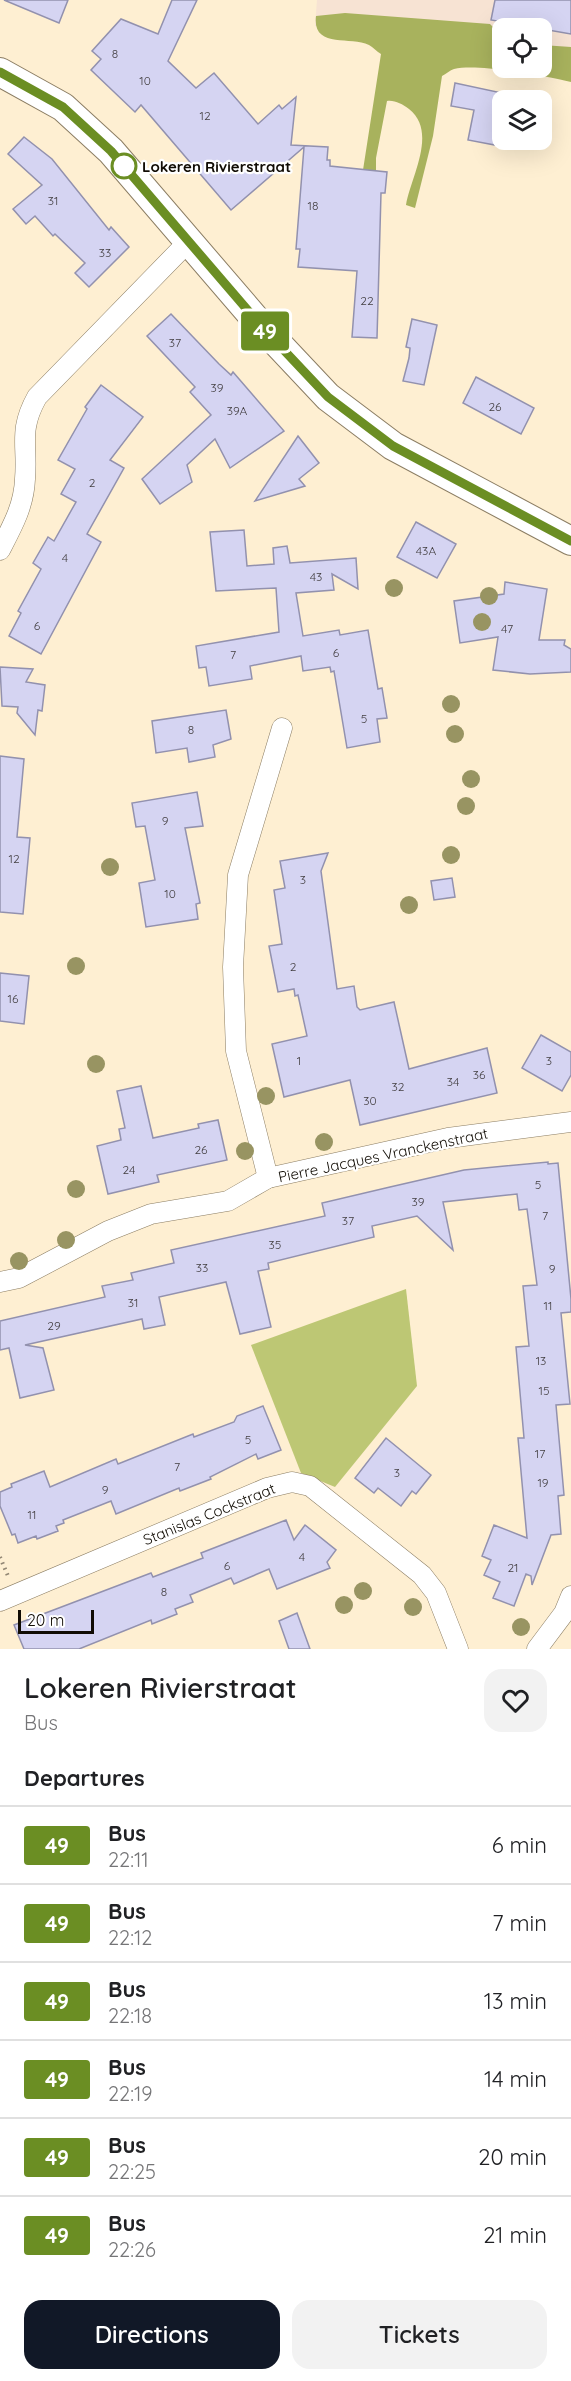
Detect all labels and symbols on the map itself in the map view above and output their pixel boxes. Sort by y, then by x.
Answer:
house number: 8 [112,46,118,61]
house number: 10 [139,73,151,88]
house number: 12 [199,108,211,123]
marker: Lokeren Rivierstraat [111,153,137,179]
place label: Lokeren Rivierstraat [142,157,291,176]
house number: 31 [48,193,58,208]
house number: 18 [308,198,318,213]
house number: 33 [99,245,111,260]
house number: 22 [360,293,374,308]
line badge: 49 [238,312,292,350]
house number: 37 [169,335,181,350]
house number: 39 [211,380,224,395]
house number: 26 [488,399,502,414]
house number: 39A [227,403,248,418]
house number: 2 [89,475,96,490]
house number: 43A [416,543,436,558]
house number: 4 [62,550,68,565]
house number: 43 [310,569,322,584]
house number: 6 [34,618,41,633]
house number: 47 [501,621,513,636]
house number: 6 [333,645,340,660]
house number: 7 [230,647,236,662]
house number: 5 [361,711,367,726]
house number: 8 [188,722,194,737]
house number: 9 [162,813,169,828]
house number: 12 [8,851,20,866]
house number: 3 [300,872,306,887]
house number: 10 [164,886,176,901]
house number: 2 [290,959,297,974]
house number: 16 [8,991,19,1006]
house number: 1 [297,1053,301,1068]
house number: 3 [546,1053,552,1068]
house number: 36 [473,1067,486,1082]
house number: 34 [447,1074,459,1089]
house number: 32 [392,1079,405,1094]
house number: 30 [363,1093,377,1108]
street label: Pierre Jacques Vranckenstraat [276,1123,490,1187]
house number: 26 [194,1142,208,1157]
house number: 24 [123,1162,135,1177]
house number: 5 [535,1177,541,1192]
house number: 39 [412,1194,425,1209]
house number: 7 [542,1208,548,1223]
house number: 37 [342,1213,354,1228]
house number: 35 [269,1237,281,1252]
house number: 33 [196,1260,208,1275]
house number: 9 [549,1261,556,1276]
house number: 31 [128,1295,138,1310]
house number: 11 [544,1298,552,1313]
house number: 29 [47,1318,61,1333]
house number: 13 [536,1353,546,1368]
house number: 15 [539,1383,549,1398]
house number: 5 [245,1432,251,1447]
house number: 17 [535,1446,545,1461]
house number: 7 [174,1459,180,1474]
house number: 3 [394,1465,400,1480]
house number: 19 [537,1475,549,1490]
street label: Stanislas Cockstraat [140,1479,278,1549]
house number: 9 [102,1482,109,1497]
house number: 11 [28,1507,36,1522]
house number: 4 [299,1549,305,1564]
house number: 6 [224,1558,231,1573]
house number: 21 [507,1560,519,1575]
house number: 8 [161,1584,167,1599]
scale bar [18,1607,94,1634]

